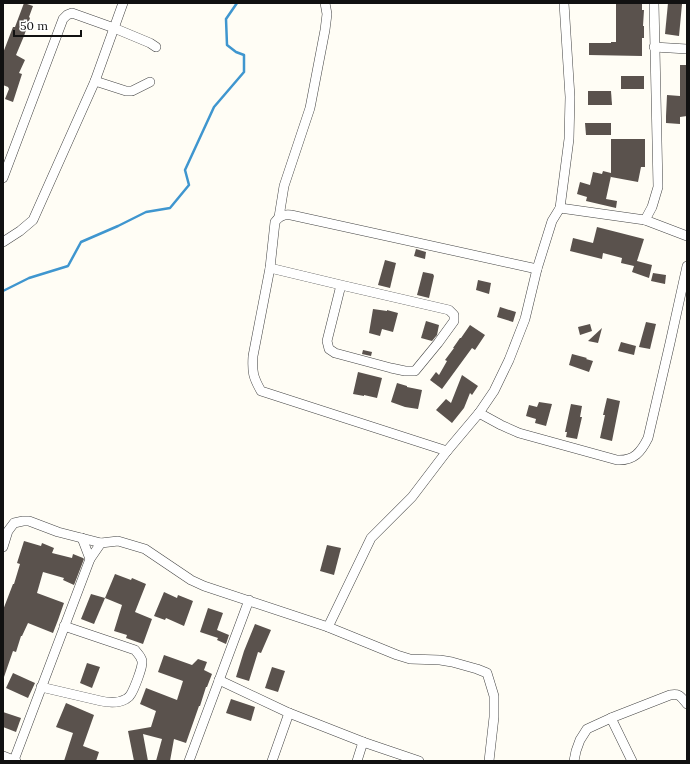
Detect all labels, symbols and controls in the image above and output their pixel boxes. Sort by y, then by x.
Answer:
scale bar [14,12,81,38]
text: 50 m [20,18,48,33]

